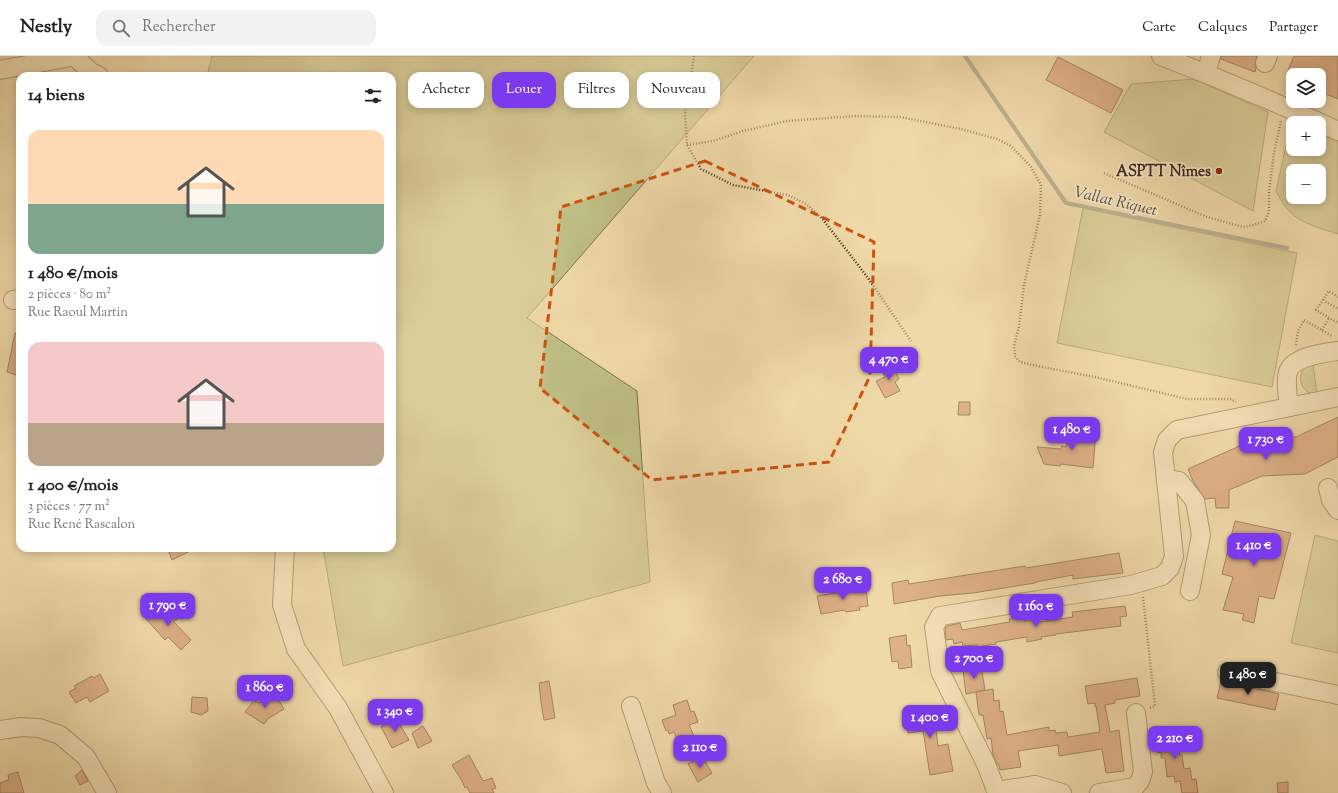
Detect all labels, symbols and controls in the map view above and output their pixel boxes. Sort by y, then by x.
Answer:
search box [96,10,376,46]
text: Nestly [20,14,72,41]
icon: search [110,17,132,39]
text: Rechercher [142,17,216,38]
text: Carte [1142,18,1176,38]
text: Calques [1198,18,1247,38]
text: Partager [1269,18,1318,38]
map controls [1286,68,1326,204]
button: layers [1286,68,1326,108]
chip: Acheter [408,72,484,108]
chip: Louer [492,72,556,108]
chip: Filtres [564,72,629,108]
chip: Nouveau [637,72,720,108]
text: 14 biens [28,84,85,108]
icon: filters [362,85,384,107]
button: + [1286,116,1326,156]
icon: home [170,156,242,228]
place label: ASPTT Nîmes [1116,162,1211,183]
button: − [1286,164,1326,204]
marker: ASPTT Nîmes [1214,166,1224,176]
water label: Vallat Riquet [1072,182,1160,223]
text: 1 480 €/mois [28,262,118,286]
text: 2 pièces · 80 m² [28,286,111,304]
text: Rue Raoul Martin [28,304,128,322]
pin: 4 470 € [852,347,926,381]
text: 4 470 € [869,351,909,369]
icon: home [170,368,242,440]
pin: 1 480 € [1035,417,1109,451]
text: 1 480 € [1053,421,1091,439]
pin: 1 730 € [1229,427,1303,461]
text: 1 730 € [1248,431,1284,449]
text: 1 400 €/mois [28,474,118,498]
text: 3 pièces · 77 m² [28,498,110,516]
text: Rue René Rascalon [28,516,135,534]
pin: 1 410 € [1217,533,1291,567]
text: 1 410 € [1236,537,1272,555]
pin: 2 680 € [806,567,880,601]
text: 2 680 € [823,571,863,589]
pin: 1 790 € [131,593,205,627]
pin: 1 160 € [999,594,1073,628]
text: 1 790 € [149,597,187,615]
text: 1 160 € [1018,598,1054,616]
pin: 2 700 € [937,646,1011,680]
text: 2 700 € [954,650,994,668]
pin: 1 480 € [1211,662,1285,696]
text: 1 480 € [1229,666,1267,684]
pin: 1 860 € [228,675,302,709]
text: 1 860 € [246,679,284,697]
pin: 1 340 € [358,699,432,733]
text: 1 340 € [377,703,413,721]
pin: 1 400 € [893,705,967,739]
text: 1 400 € [911,709,949,727]
pin: 2 210 € [1138,726,1212,760]
text: 2 210 € [1157,730,1193,748]
pin: 2 110 € [663,735,737,769]
text: 2 110 € [682,739,718,757]

